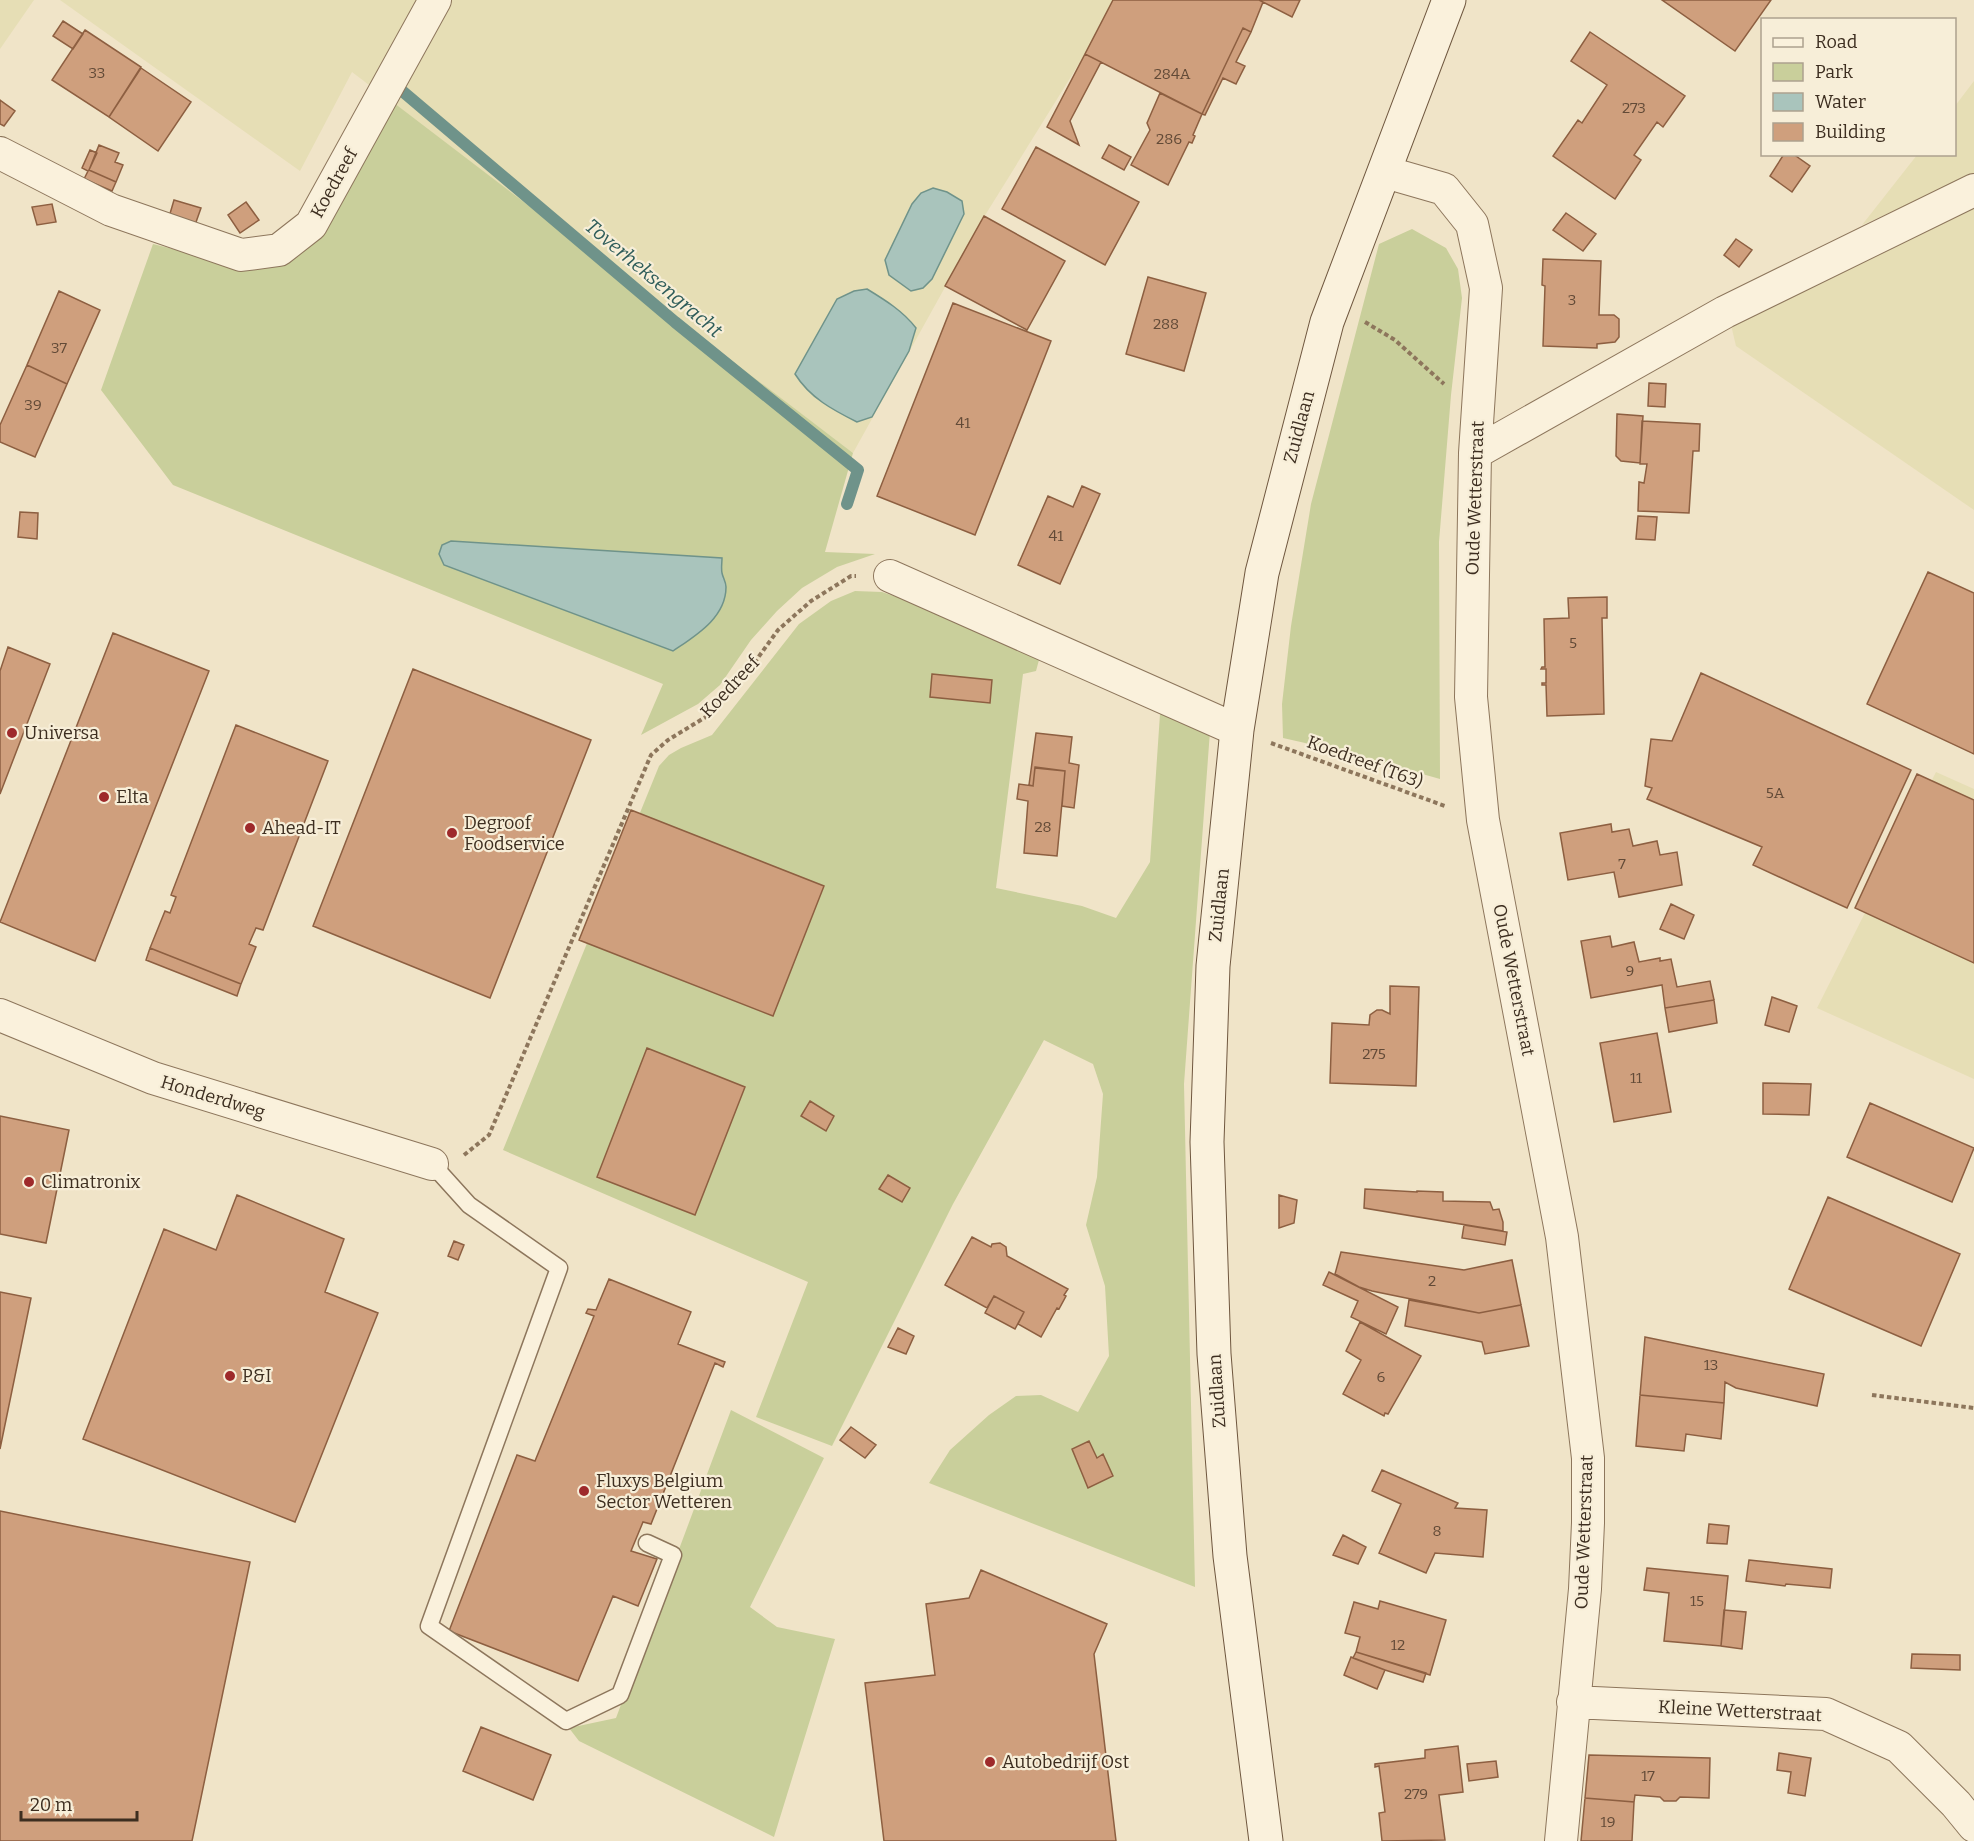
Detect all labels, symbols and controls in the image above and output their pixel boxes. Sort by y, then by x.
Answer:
legend [1761,18,1956,156]
text: Road [1815,31,1858,53]
text: Park [1815,61,1854,83]
house number: 33 [89,64,105,82]
house number: 284A [1154,65,1191,83]
text: Water [1815,91,1866,113]
house number: 273 [1622,99,1646,117]
text: Building [1815,121,1886,143]
house number: 286 [1156,130,1182,148]
street label: Koedreef [306,143,363,222]
water label: Toverheksengracht [581,214,728,343]
house number: 3 [1568,291,1576,309]
house number: 288 [1153,315,1179,333]
house number: 37 [51,339,68,357]
street label: Zuidlaan [1279,388,1319,466]
house number: 39 [24,396,42,414]
house number: 41 [956,414,970,432]
street label: Oude Wetterstraat [1461,420,1489,576]
house number: 41 [1049,527,1063,545]
house number: 5 [1569,634,1577,652]
street label: Koedreef [696,650,765,722]
place label: Universa [24,722,99,744]
marker: Universa [5,726,19,740]
street label: Koedreef (T63) [1304,731,1426,793]
house number: 5A [1766,784,1785,802]
place label: Elta [116,786,149,808]
marker: Elta [97,790,111,804]
place label: Degroof Foodservice [464,812,565,855]
place label: Ahead-IT [262,817,341,839]
house number: 28 [1034,818,1052,836]
marker: Ahead-IT [243,821,257,835]
marker: Degroof Foodservice [445,826,459,840]
house number: 7 [1618,855,1626,873]
street label: Zuidlaan [1204,866,1234,943]
street label: Oude Wetterstraat [1488,902,1540,1058]
house number: 9 [1626,962,1634,980]
house number: 275 [1362,1045,1386,1063]
house number: 11 [1630,1069,1642,1087]
street label: Honderdweg [158,1071,268,1123]
place label: Climatronix [41,1171,140,1193]
marker: Climatronix [22,1175,36,1189]
house number: 2 [1428,1272,1436,1290]
street label: Zuidlaan [1203,1353,1231,1429]
house number: 13 [1704,1356,1718,1374]
place label: P&I [242,1365,271,1387]
house number: 6 [1377,1368,1386,1386]
marker: P&I [223,1369,237,1383]
street label: Oude Wetterstraat [1570,1454,1598,1610]
place label: Fluxys Belgium Sector Wetteren [596,1470,733,1513]
marker: Fluxys Belgium Sector Wetteren [577,1484,591,1498]
house number: 8 [1432,1522,1442,1540]
house number: 15 [1690,1592,1704,1610]
house number: 12 [1391,1636,1405,1654]
street label: Kleine Wetterstraat [1658,1696,1823,1726]
place label: Autobedrijf Ost [1002,1751,1130,1773]
marker: Autobedrijf Ost [983,1755,997,1769]
house number: 17 [1641,1767,1655,1785]
scale bar [21,1784,136,1822]
house number: 279 [1404,1785,1428,1803]
text: 20 m [30,1794,72,1816]
house number: 19 [1601,1813,1615,1831]

